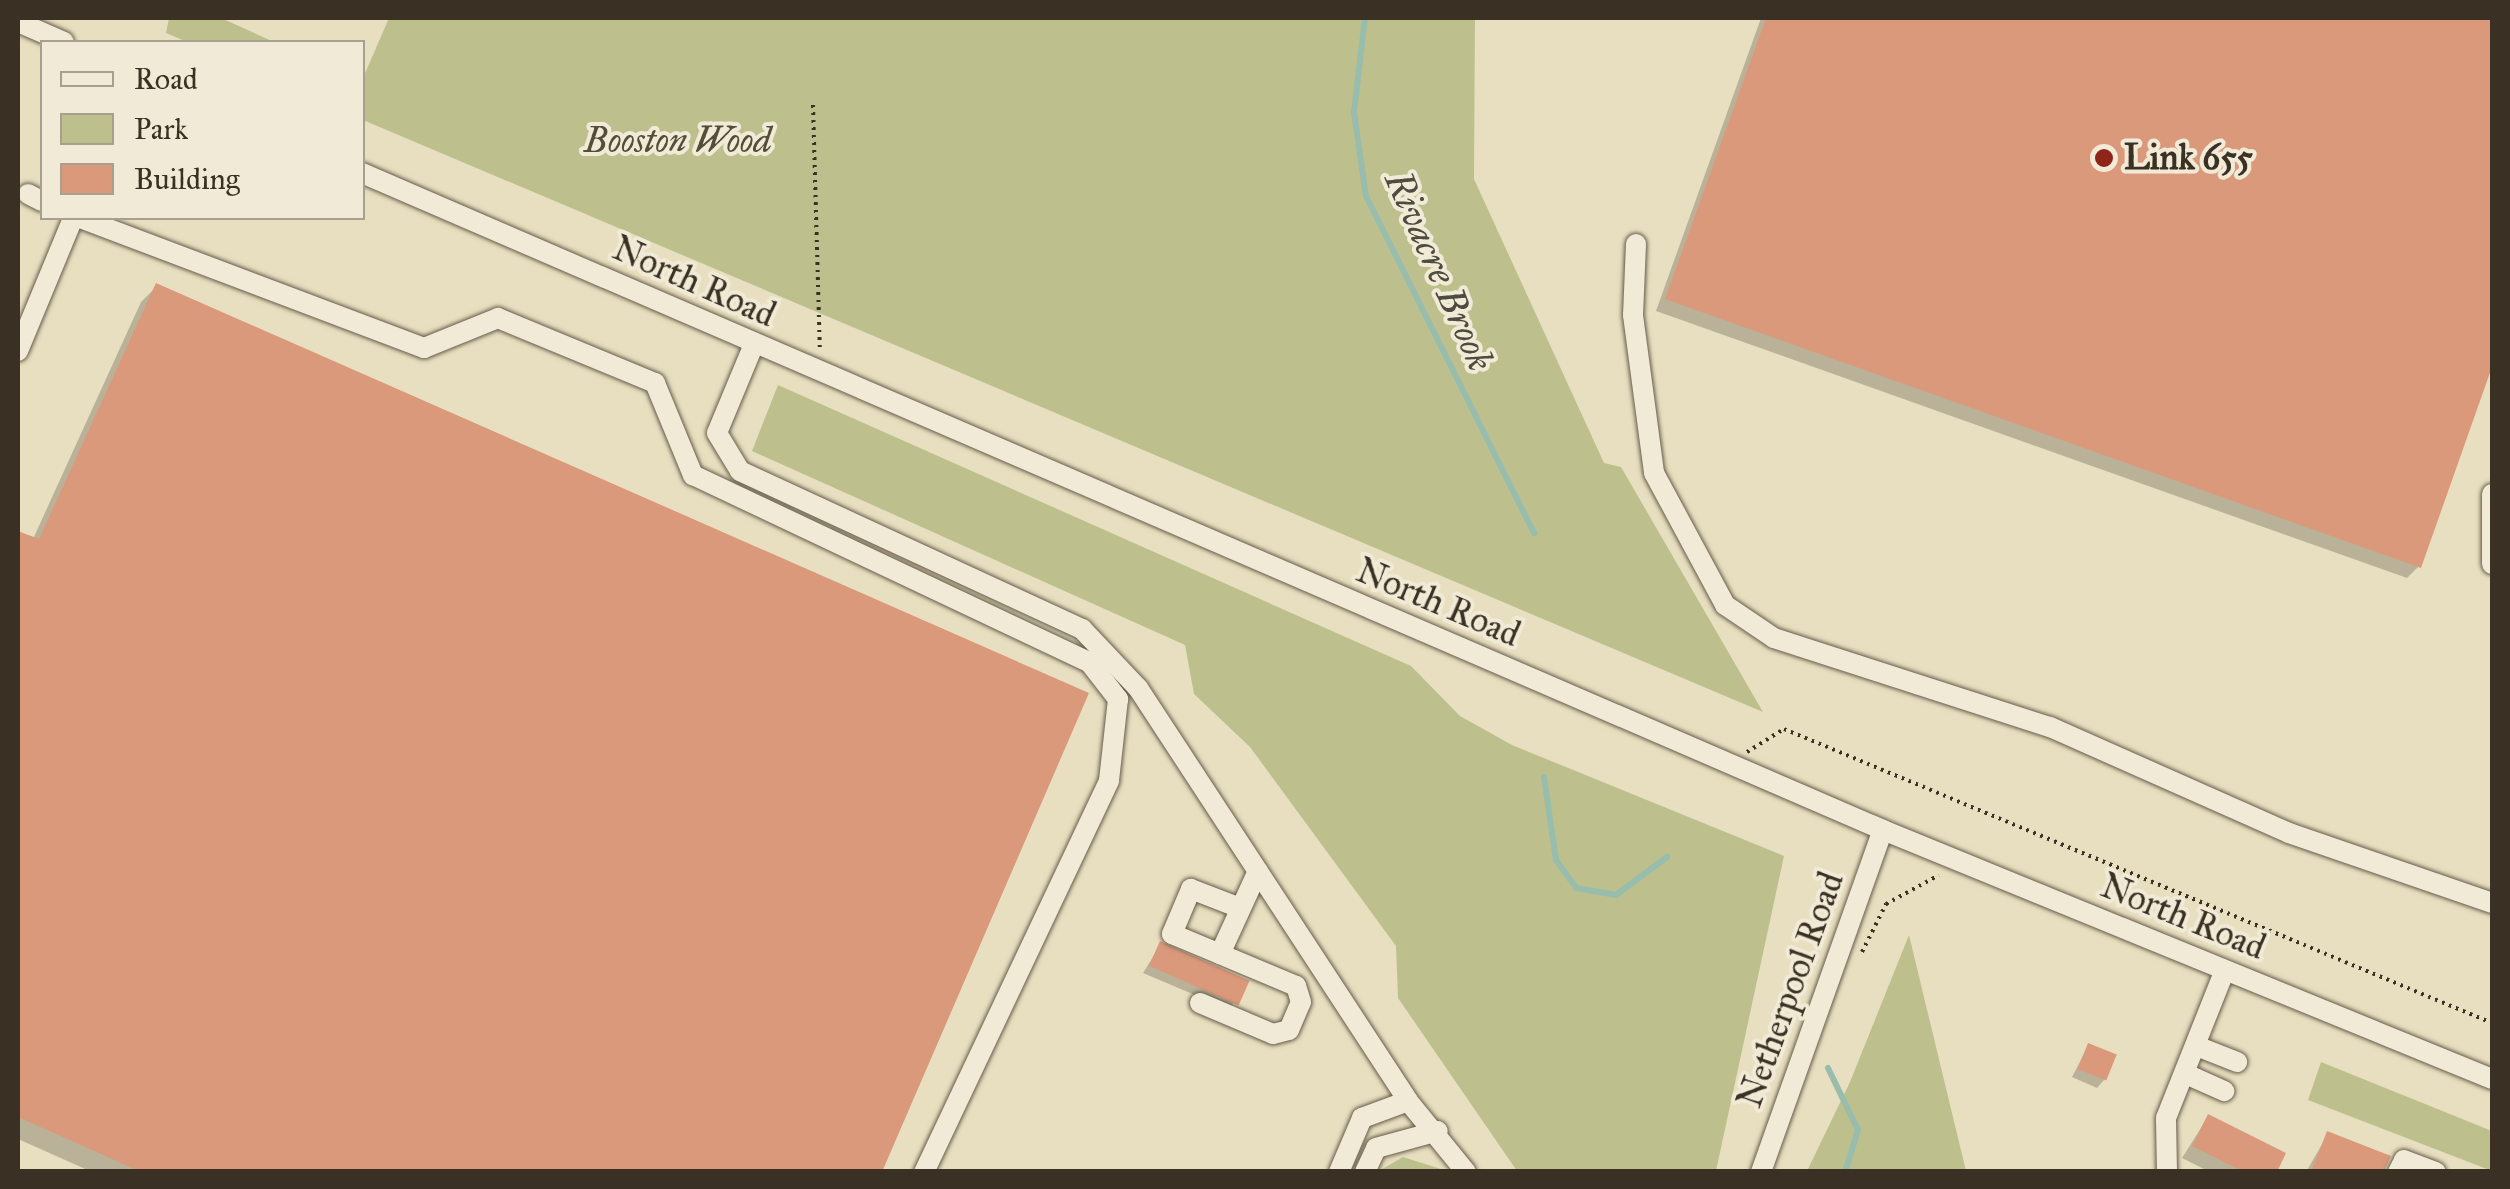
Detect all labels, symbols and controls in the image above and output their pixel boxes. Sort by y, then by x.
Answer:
legend [40,40,365,220]
text: Road [134,61,198,97]
text: Park [134,111,188,147]
park label: Booston Wood [584,120,772,162]
place label: Link 655 [2124,137,2253,179]
marker: Link 655 [2093,147,2115,169]
text: Building [134,161,240,197]
water label: Rivacre Brook [1375,164,1503,378]
street label: North Road [606,227,782,337]
street label: North Road [1350,550,1526,656]
street label: North Road [2094,865,2272,969]
street label: Netherpool Road [1729,866,1853,1114]

